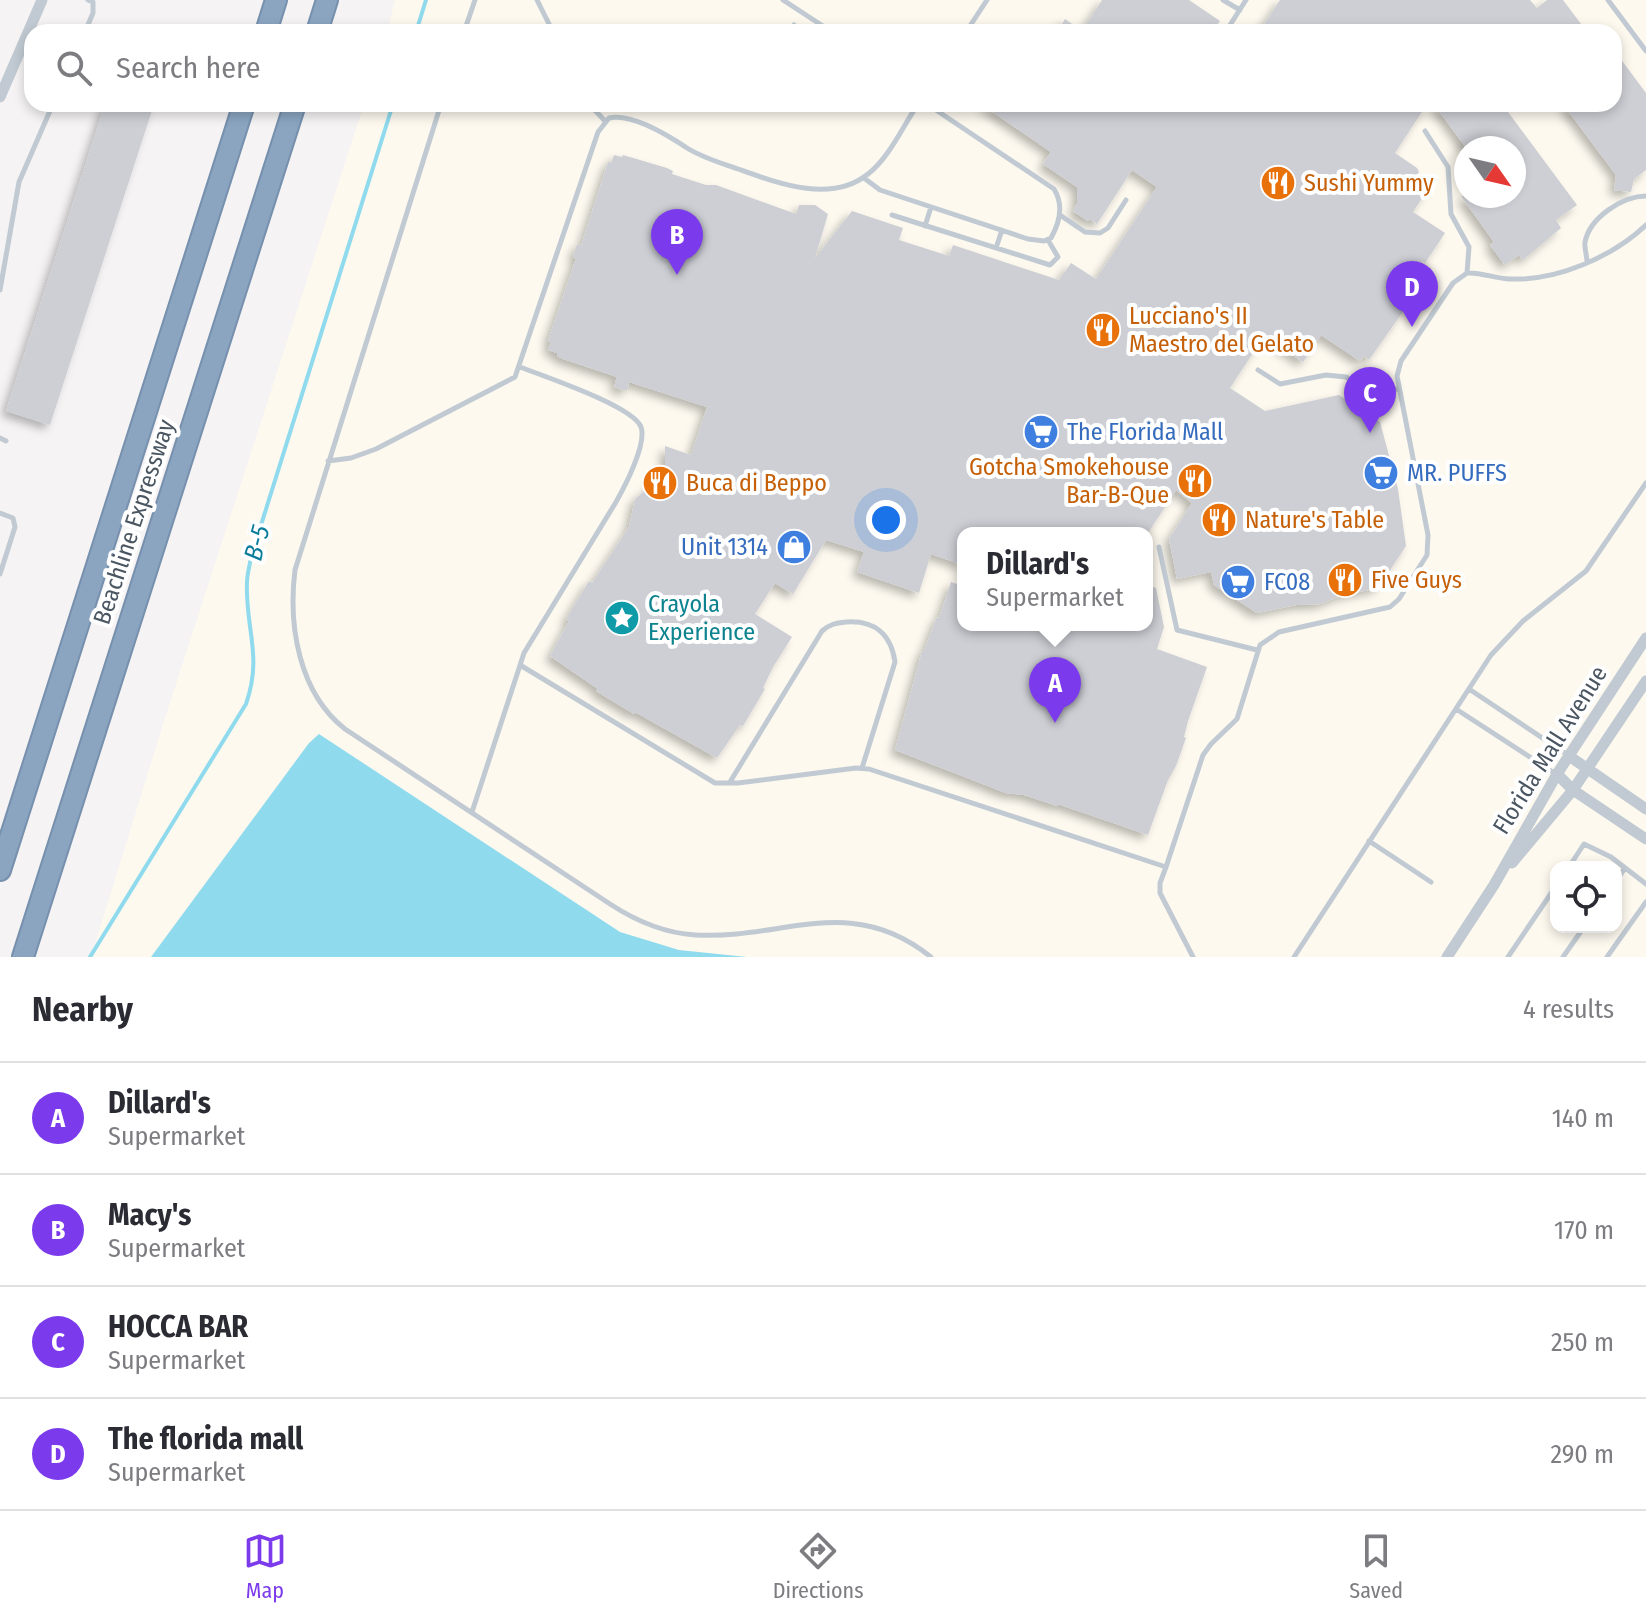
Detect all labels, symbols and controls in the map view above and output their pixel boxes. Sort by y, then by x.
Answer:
search box [24,24,1622,112]
icon: search [52,46,96,90]
text: Search here [116,50,261,86]
north arrow [1454,136,1526,208]
restaurant icon: Sushi Yummy [1259,164,1297,202]
place label: Sushi Yummy [1304,169,1434,197]
pin: B [651,209,703,275]
pin: D [1386,261,1438,327]
place label: Lucciano's II Maestro del Gelato [1129,302,1314,358]
restaurant icon: Lucciano's II Maestro del Gelato [1084,311,1122,349]
pin: C [1344,367,1396,433]
supermarket icon: The Florida Mall [1022,413,1060,451]
street label: Beachline Expressway [88,416,180,628]
place label: The Florida Mall [1067,418,1223,446]
place label: Gotcha Smokehouse Bar-B-Que [969,453,1169,509]
supermarket icon: MR. PUFFS [1362,454,1400,492]
place label: MR. PUFFS [1407,459,1507,487]
restaurant icon: Gotcha Smokehouse Bar-B-Que [1176,462,1214,500]
restaurant icon: Buca di Beppo [641,464,679,502]
place label: Buca di Beppo [686,469,827,497]
your location [866,500,906,540]
restaurant icon: Nature's Table [1200,501,1238,539]
place label: Nature's Table [1245,506,1384,534]
water label: B-5 [237,522,277,564]
popup [957,527,1153,631]
shop icon: Unit 1314 [775,528,813,566]
place label: Unit 1314 [681,533,768,561]
text: Dillard's [986,546,1089,582]
restaurant icon: Five Guys [1326,561,1364,599]
supermarket icon: FC08 [1219,563,1257,601]
place label: Five Guys [1371,566,1462,594]
place label: FC08 [1264,568,1310,596]
text: Supermarket [986,582,1124,613]
place label: Crayola Experience [648,590,755,646]
place icon: Crayola Experience [603,599,641,637]
pin: A [1029,657,1081,723]
street label: Florida Mall Avenue [1487,661,1613,839]
map controls [1550,861,1622,933]
button: locate [1550,861,1622,933]
text: Nearby [32,989,133,1030]
text: 4 results [1523,994,1614,1025]
text: Dillard's [108,1085,211,1121]
text: A [51,1103,65,1134]
text: 140 m [1552,1103,1614,1134]
text: Supermarket [108,1121,245,1152]
text: Macy's [108,1197,191,1233]
text: B [51,1215,65,1246]
text: 170 m [1554,1215,1614,1246]
text: Supermarket [108,1233,245,1264]
text: HOCCA BAR [108,1309,248,1345]
text: C [51,1327,65,1358]
text: 250 m [1551,1327,1614,1358]
text: Supermarket [108,1345,245,1376]
text: The florida mall [108,1421,303,1457]
text: D [50,1439,66,1470]
text: 290 m [1550,1439,1614,1470]
text: Supermarket [108,1457,245,1488]
tab: Map [243,1529,287,1604]
tab: Directions [773,1529,864,1604]
tab: Saved [1349,1529,1403,1604]

